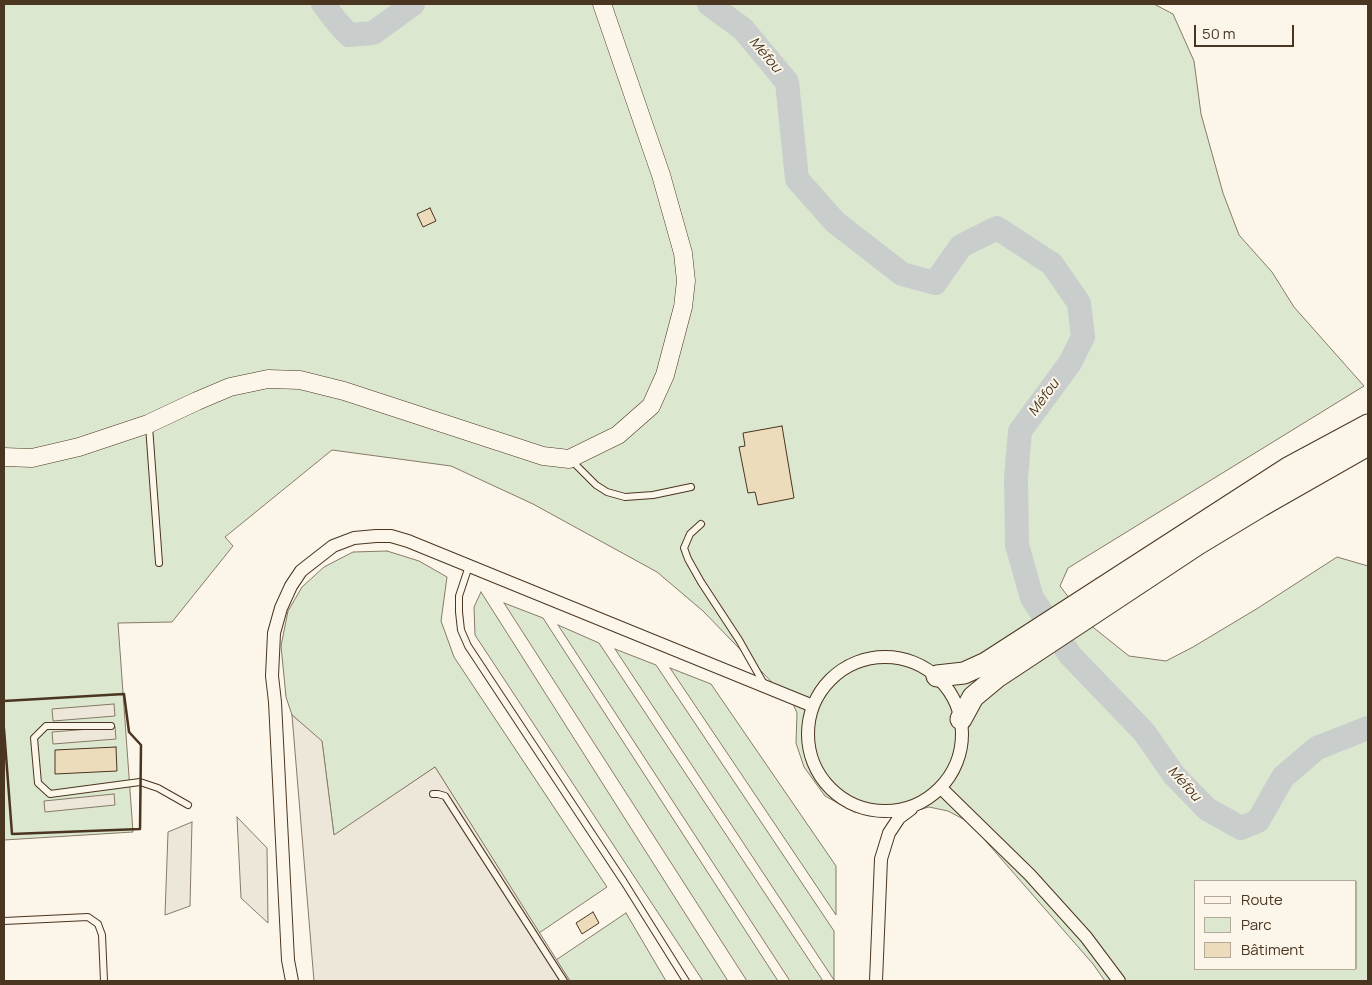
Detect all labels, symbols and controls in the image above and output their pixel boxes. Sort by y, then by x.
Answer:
scale bar [1197,15,1297,47]
text: 50 m [1202,23,1236,44]
water label: Méfou [745,34,785,76]
water label: Méfou [1025,376,1063,420]
water label: Méfou [1164,763,1204,805]
legend [1194,880,1357,970]
text: Route [1241,889,1283,910]
text: Parc [1241,914,1272,935]
text: Bâtiment [1241,939,1304,960]

